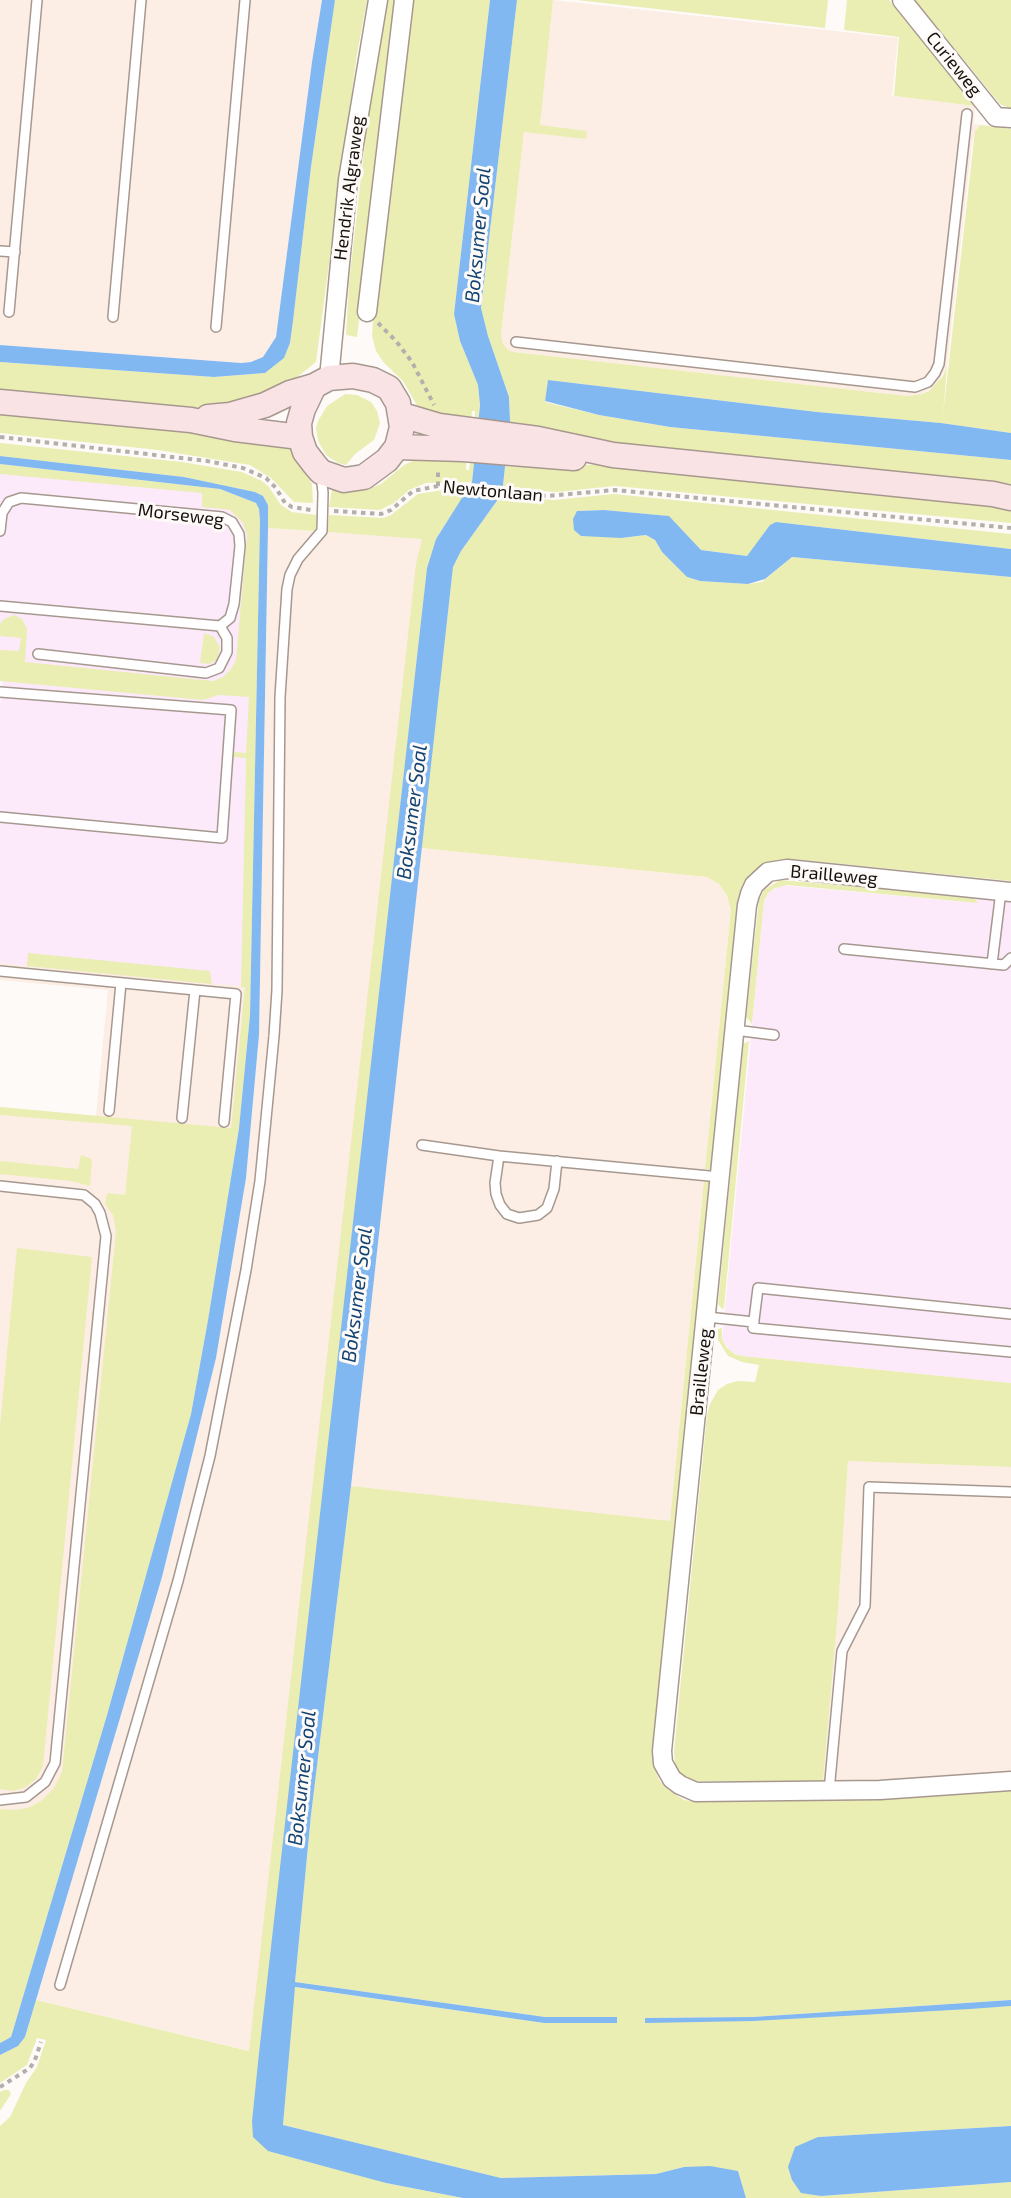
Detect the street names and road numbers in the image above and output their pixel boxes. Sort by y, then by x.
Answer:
street label: Curieweg [922,28,986,100]
street label: Hendrik Algraweg [329,114,369,262]
street label: Newtonlaan [442,476,544,506]
street label: Morseweg [137,499,225,531]
street label: Brailleweg [789,860,879,890]
street label: Brailleweg [686,1327,716,1417]

